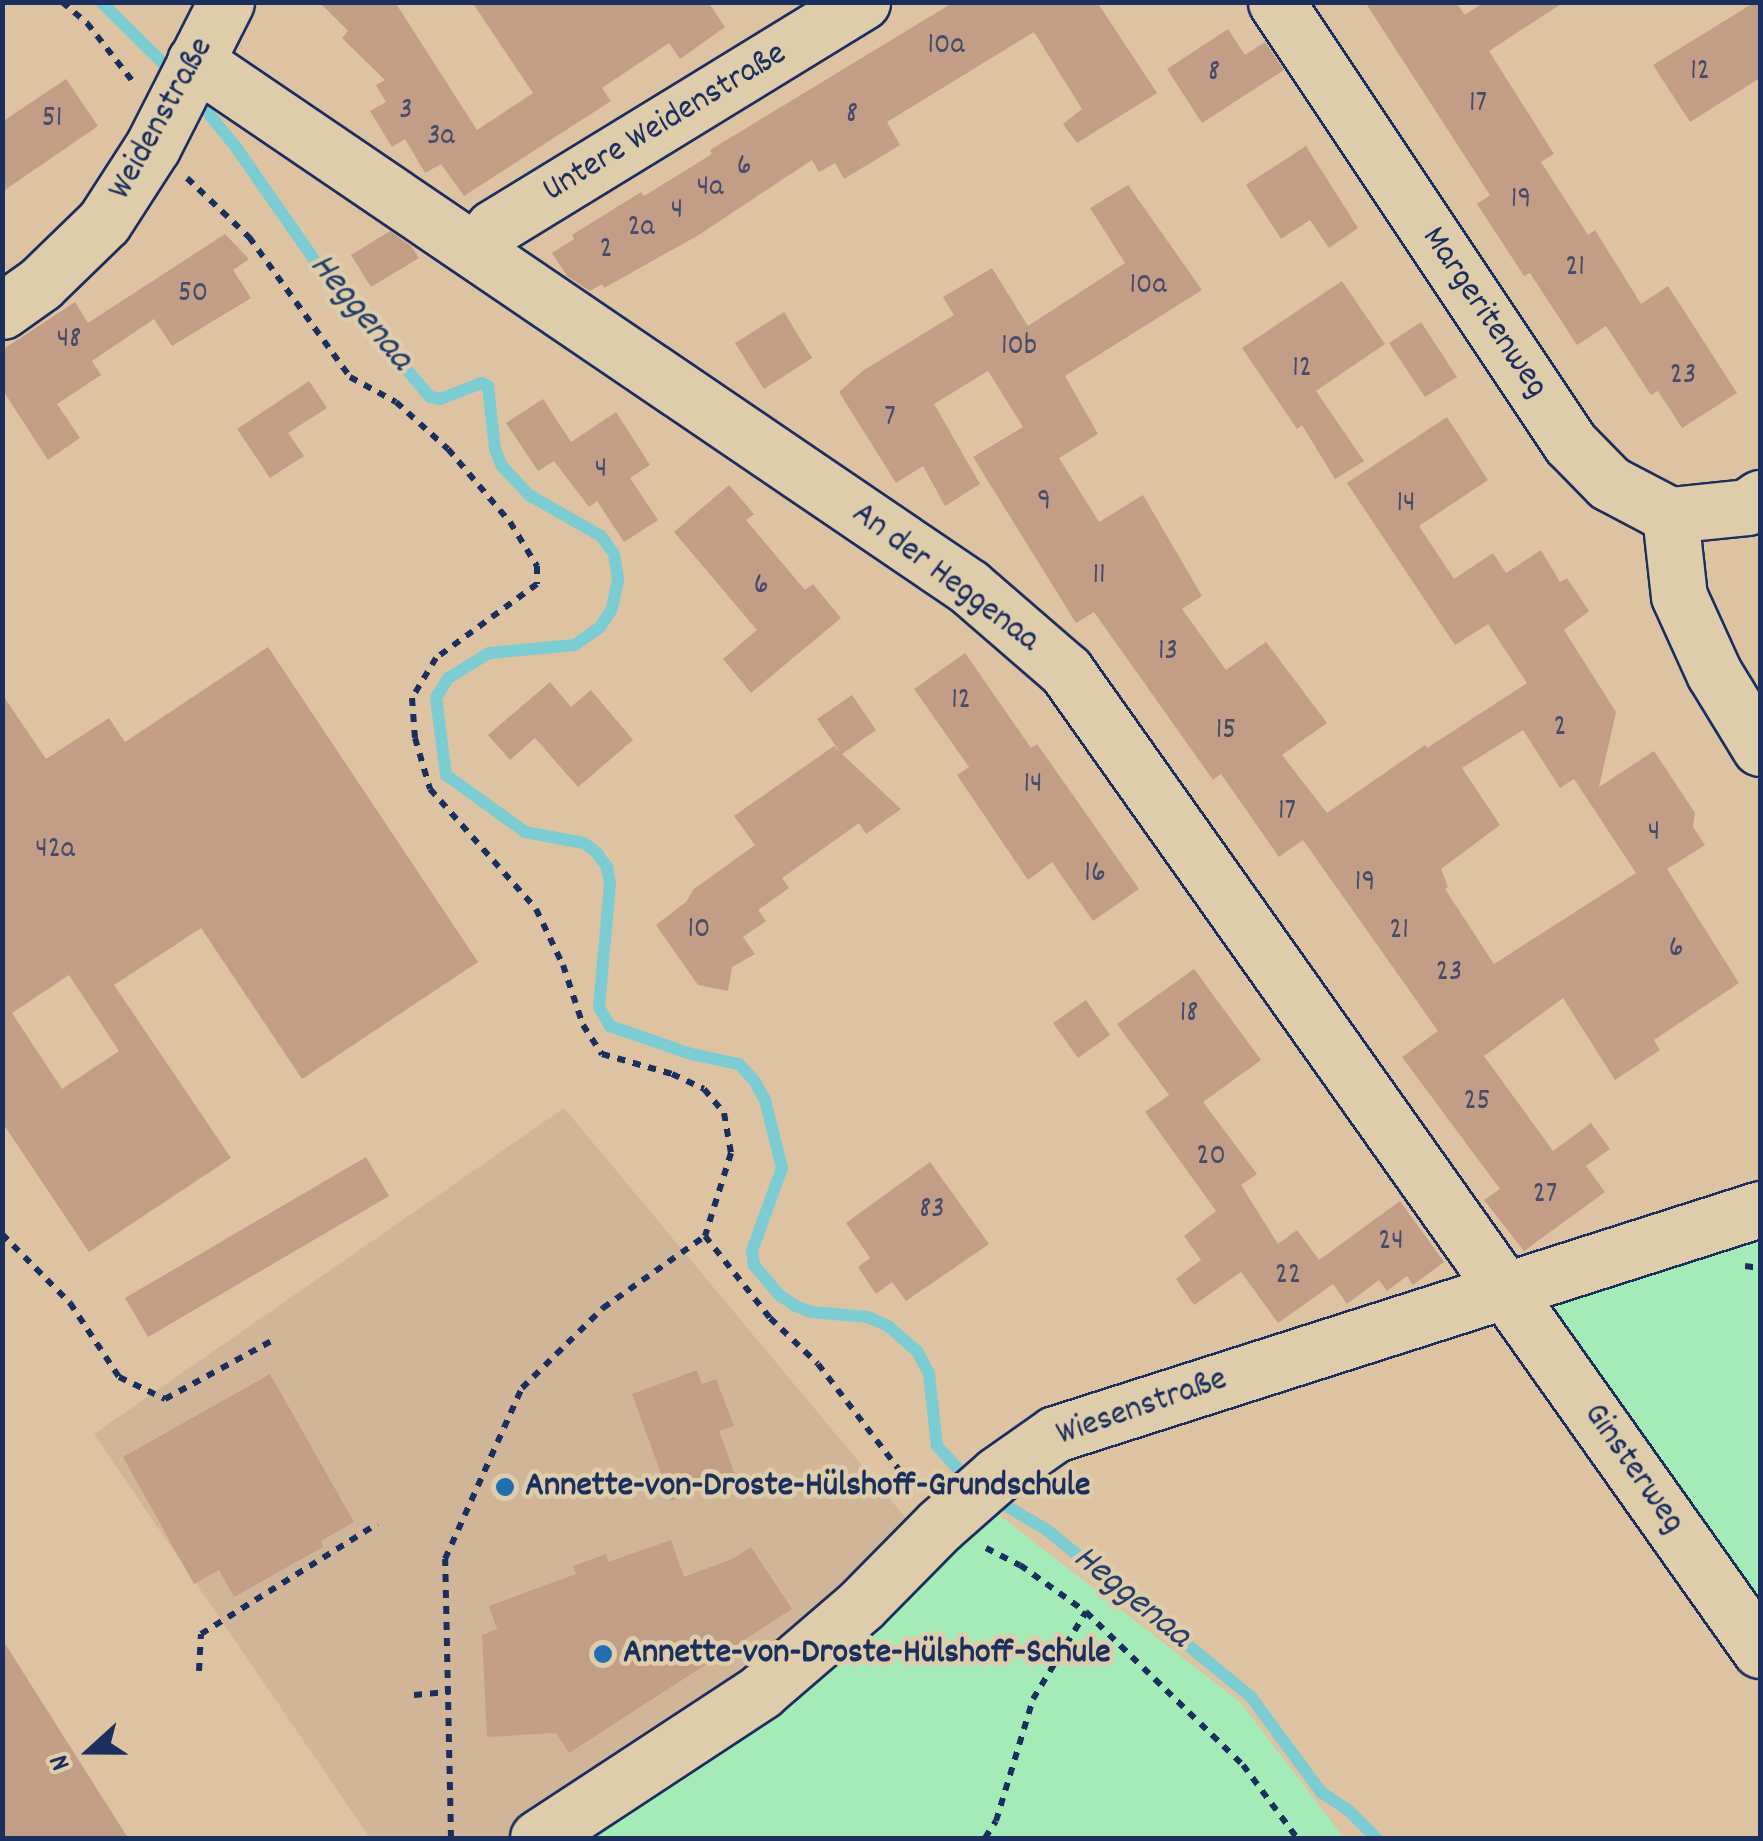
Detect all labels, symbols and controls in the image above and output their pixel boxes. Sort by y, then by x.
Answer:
house number: 10a [928,29,964,65]
street label: Weidenstraße [100,31,224,207]
street label: Untere Weidenstraße [536,34,794,212]
house number: 12 [1690,55,1710,91]
house number: 8 [1208,56,1220,92]
house number: 17 [1469,87,1487,123]
house number: 3 [399,94,413,130]
house number: 8 [846,98,858,134]
house number: 51 [42,102,62,138]
house number: 3a [427,120,455,156]
house number: 6 [737,150,751,186]
house number: 4a [697,171,723,207]
house number: 19 [1511,183,1531,219]
house number: 4 [671,194,683,230]
house number: 2a [627,211,655,247]
street label: Margeritenweg [1411,219,1557,407]
house number: 2 [599,233,613,269]
water label: Heggenaa [298,245,422,381]
house number: 21 [1565,251,1585,287]
house number: 10a [1130,269,1166,305]
house number: 50 [178,277,208,313]
house number: 48 [57,323,81,359]
house number: 10b [1001,330,1037,366]
house number: 12 [1292,352,1312,388]
house number: 23 [1670,359,1696,395]
house number: 7 [884,401,896,437]
house number: 4 [595,453,607,489]
house number: 9 [1037,485,1051,521]
house number: 14 [1396,487,1416,523]
street label: An der Heggenaa [843,494,1047,662]
house number: 11 [1092,559,1106,595]
house number: 6 [754,569,768,605]
house number: 13 [1158,635,1178,671]
house number: 12 [951,684,971,720]
house number: 2 [1553,711,1567,747]
house number: 15 [1216,714,1236,750]
house number: 14 [1023,768,1043,804]
house number: 17 [1278,795,1296,831]
house number: 4 [1648,816,1660,852]
house number: 42a [35,833,75,869]
house number: 16 [1084,857,1106,893]
house number: 19 [1355,866,1375,902]
house number: 10 [688,913,710,949]
house number: 21 [1389,914,1409,950]
house number: 6 [1669,932,1683,968]
house number: 23 [1436,956,1462,992]
house number: 18 [1180,997,1198,1033]
house number: 25 [1464,1085,1490,1121]
house number: 20 [1196,1140,1226,1176]
house number: 27 [1533,1178,1557,1214]
house number: 83 [919,1193,945,1229]
house number: 24 [1378,1225,1404,1261]
house number: 22 [1275,1259,1301,1295]
street label: Wiesenstraße [1051,1359,1233,1457]
street label: Ginsterweg [1573,1396,1693,1542]
place label: Annette-von-Droste-Hülshoff-Grundschule [525,1466,1090,1508]
marker: Annette-von-Droste-Hülshoff-Grundschule [494,1476,516,1498]
water label: Heggenaa [1062,1536,1200,1660]
place label: Annette-von-Droste-Hülshoff-Schule [623,1633,1111,1675]
marker: Annette-von-Droste-Hülshoff-Schule [592,1643,614,1665]
north arrow [40,1701,140,1801]
text: N [41,1748,83,1775]

